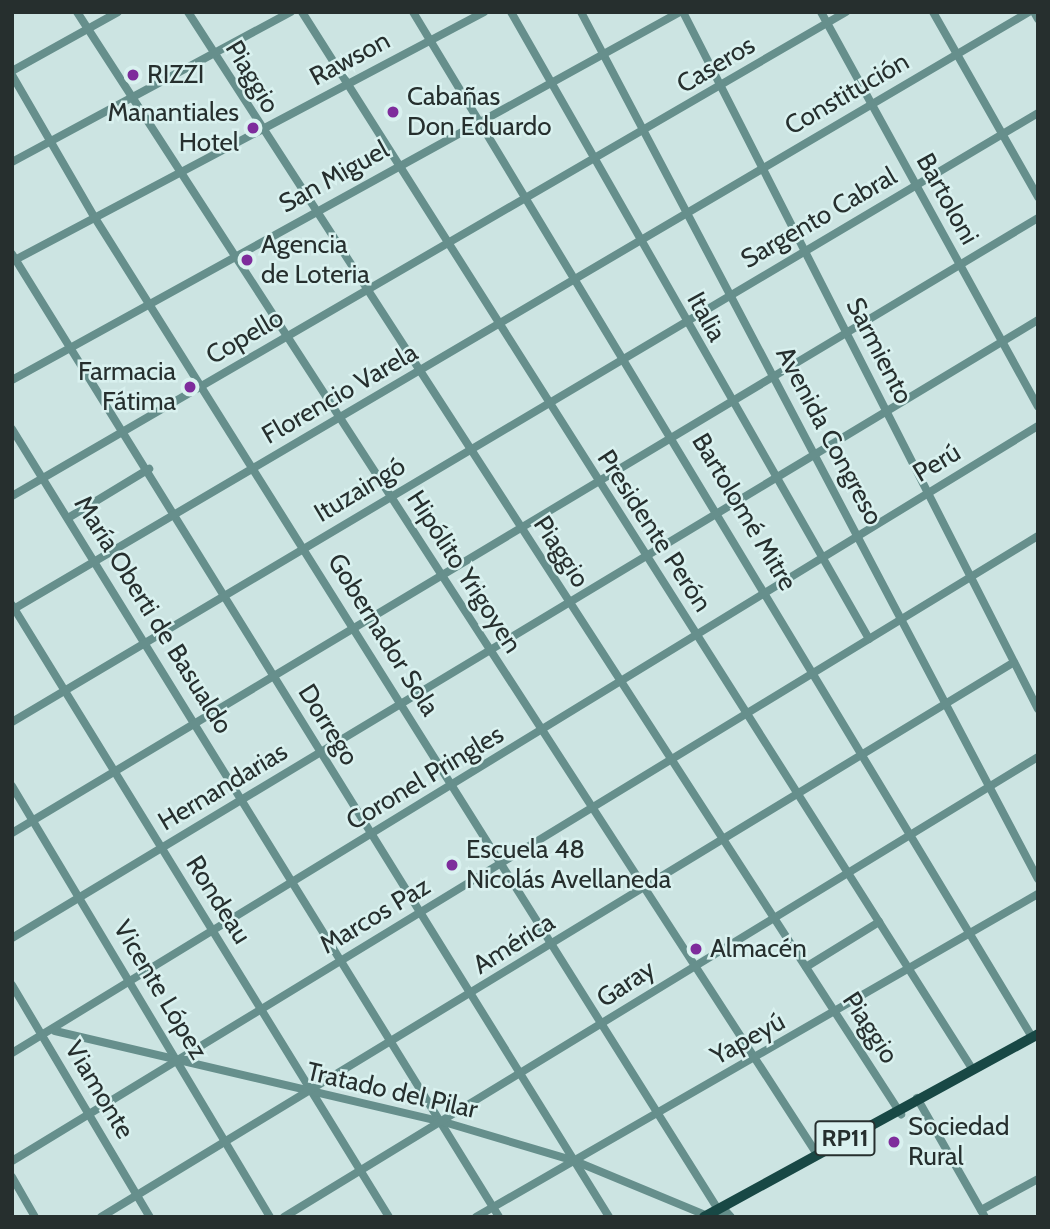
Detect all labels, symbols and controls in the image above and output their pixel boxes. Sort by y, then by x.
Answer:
street label: Rawson [305,25,395,93]
street label: Caseros [671,30,761,100]
street label: Piaggio [218,35,286,119]
street label: Constitución [779,46,915,142]
place label: RIZZI [147,59,204,91]
marker: RIZZI [125,67,141,83]
place label: Cabañas Don Eduardo [407,81,552,142]
place label: Manantiales Hotel [107,97,239,158]
marker: Cabañas Don Eduardo [385,104,401,120]
marker: Manantiales Hotel [245,120,261,136]
street label: San Miguel [274,134,394,220]
street label: Bartoloni [909,148,985,250]
street label: Sargento Cabral [736,161,902,275]
place label: Agencia de Loteria [261,229,370,290]
marker: Agencia de Loteria [239,252,255,268]
street label: Italia [680,287,732,347]
street label: Sarmiento [839,293,919,409]
street label: Copello [201,302,289,372]
street label: Florencio Varela [257,337,423,451]
street label: Avenida Congreso [769,341,889,531]
place label: Farmacia Fátima [78,356,176,418]
marker: Farmacia Fátima [182,379,198,395]
street label: Bartolomé Mitre [685,428,803,596]
street label: Perú [908,437,966,489]
street label: Presidente Perón [590,444,718,618]
street label: Ituzaingó [309,451,411,529]
street label: Hipólito Yrigoyen [400,485,528,659]
street label: María Oberti de Basualdo [67,490,239,740]
street label: Piaggio [526,510,596,594]
street label: Gobernador Sola [321,548,445,722]
street label: Dorrego [291,679,365,771]
street label: Coronel Pringles [341,719,509,837]
street label: Hernandarias [153,736,293,838]
place label: Escuela 48 Nicolás Avellaneda [466,834,671,896]
street label: Rondeau [179,850,257,950]
marker: Escuela 48 Nicolás Avellaneda [444,857,460,873]
street label: Marcos Paz [314,871,436,961]
street label: América [468,907,560,981]
street label: Vicente López [106,915,214,1065]
place label: Almacén [710,933,807,965]
marker: Almacén [688,941,704,957]
street label: Garay [591,954,661,1014]
street label: Piaggio [835,986,905,1070]
street label: Yapeyú [705,1006,791,1072]
street label: Viamonte [58,1036,140,1144]
street label: Tratado del Pilar [304,1056,480,1126]
place label: Sociedad Rural [908,1111,1009,1172]
road number: RP11 [814,1118,876,1158]
marker: Sociedad Rural [886,1134,902,1150]

